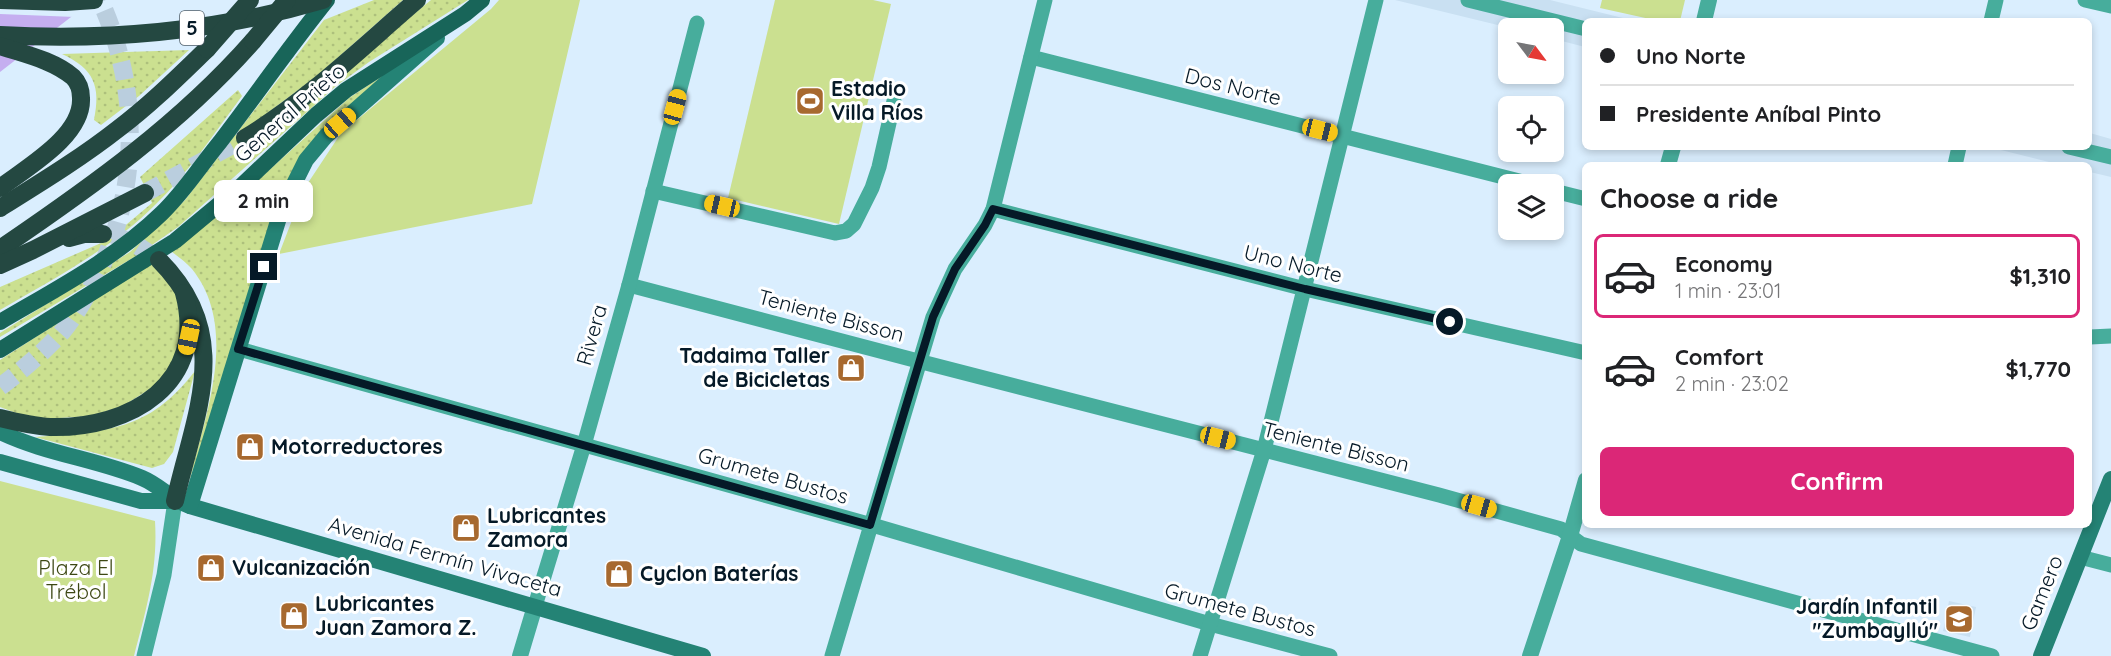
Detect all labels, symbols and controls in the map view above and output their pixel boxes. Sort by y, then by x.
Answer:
road number: 5 [180,11,204,45]
north arrow [1498,18,1564,84]
map controls [1498,18,1564,240]
text: Uno Norte [1636,42,1746,70]
street label: General Prieto [229,57,350,167]
street label: Dos Norte [1182,62,1284,111]
place label: Estadio Villa Ríos [831,75,923,125]
sports icon: Estadio Villa Ríos [794,85,826,117]
car [662,87,688,127]
button: locate [1498,96,1564,162]
text: Presidente Aníbal Pinto [1636,100,1881,128]
car [321,104,359,142]
car [1300,117,1340,143]
button: layers [1498,174,1564,240]
callout: 2 min [214,180,314,222]
text: Choose a ride [1600,181,1778,215]
text: 2 min [237,188,290,213]
car [702,193,742,219]
street label: Uno Norte [1241,238,1345,288]
icon: car [1603,249,1657,303]
text: Economy [1675,250,1773,278]
route end [250,253,277,280]
text: $1,310 [2009,262,2071,290]
text: 1 min · 23:01 [1675,278,1781,303]
street label: Teniente Bisson [755,283,907,347]
street label: Rivera [570,301,612,368]
route start [1436,308,1463,335]
car [176,318,202,356]
place label: Tadaima Taller de Bicicletas [679,342,830,392]
icon: car [1603,342,1657,396]
text: Comfort [1675,343,1764,371]
shop icon: Tadaima Taller de Bicicletas [835,352,867,384]
text: $1,770 [2006,355,2071,383]
text: 2 min · 23:02 [1675,371,1789,396]
street label: Teniente Bisson [1260,415,1412,477]
car [1198,425,1238,451]
shop icon: Motorreductores [234,431,266,463]
place label: Motorreductores [271,433,443,459]
street label: Grumete Bustos [695,441,851,509]
button: Confirm [1600,447,2074,516]
car [1459,492,1499,520]
place label: Lubricantes Zamora [487,502,606,552]
street label: Avenida Fermín Vivaceta [326,510,565,602]
shop icon: Lubricantes Zamora [450,512,482,544]
street label: Gamero [2014,551,2068,634]
shop icon: Vulcanización [195,552,227,584]
park label: Plaza El Trébol [38,554,114,604]
place label: Vulcanización [232,554,370,580]
shop icon: Cyclon Baterías [603,558,635,590]
place label: Cyclon Baterías [640,560,798,586]
street label: Grumete Bustos [1162,576,1319,642]
place label: Lubricantes Juan Zamora Z. [315,590,477,640]
place label: Jardín Infantil "Zumbayllú" [1796,593,1938,643]
shop icon: Lubricantes Juan Zamora Z. [278,600,310,632]
school or university icon: Jardín Infantil "Zumbayllú" [1943,603,1975,635]

